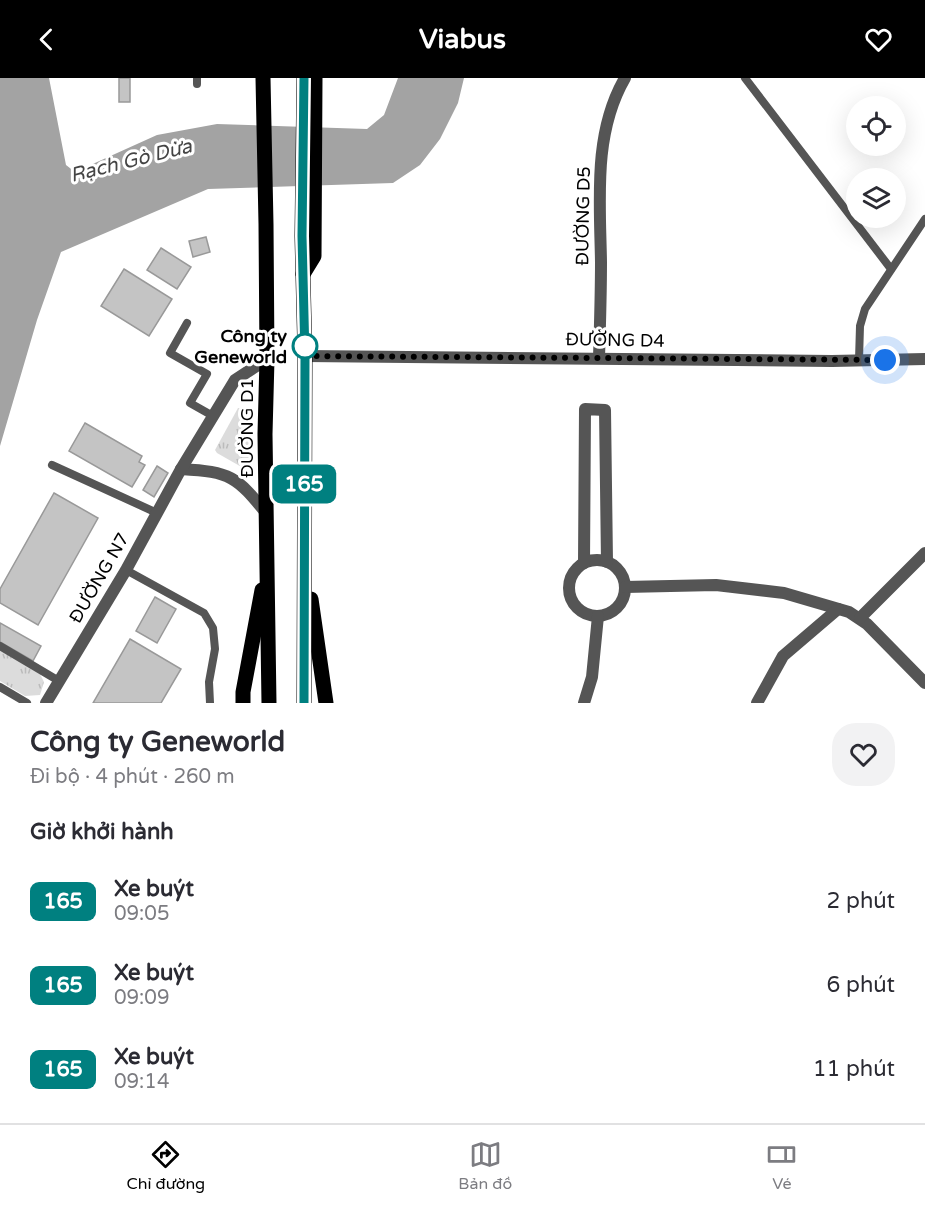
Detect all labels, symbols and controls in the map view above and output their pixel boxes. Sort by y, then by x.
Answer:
icon: back [30,23,63,56]
text: Viabus [419,23,506,56]
icon: heart [862,23,895,56]
map controls [846,96,906,228]
button: locate [846,96,906,156]
water label: Rạch Gò Dừa [68,134,195,188]
street label: ĐƯỜNG D5 [571,166,595,266]
button: layers [846,168,906,228]
place label: Công ty Geneworld [194,325,287,368]
street label: ĐƯỜNG D4 [565,328,665,352]
marker: Công ty Geneworld [292,333,318,359]
your location [870,345,900,375]
street label: ĐƯỜNG D1 [236,378,258,478]
line badge: 165 [270,464,338,504]
text: 165 [284,472,324,497]
street label: ĐƯỜNG N7 [64,529,134,627]
button: heart [832,723,895,786]
text: Công ty Geneworld [30,725,285,759]
text: Đi bộ · 4 phút · 260 m [30,765,235,789]
text: Giờ khởi hành [30,819,174,845]
text: Xe buýt [114,876,194,902]
text: 2 phút [826,888,895,914]
text: 165 [43,889,83,914]
text: 09:05 [114,902,169,926]
text: Xe buýt [114,960,194,986]
text: 6 phút [826,972,895,998]
text: 165 [43,973,83,998]
text: 09:09 [114,986,169,1010]
text: Xe buýt [114,1044,194,1070]
text: 11 phút [813,1056,895,1082]
text: 165 [43,1057,83,1082]
text: 09:14 [114,1070,169,1094]
tab: Chỉ đường [127,1138,205,1194]
tab: Bản đồ [458,1138,512,1194]
tab: Vé [765,1138,798,1194]

